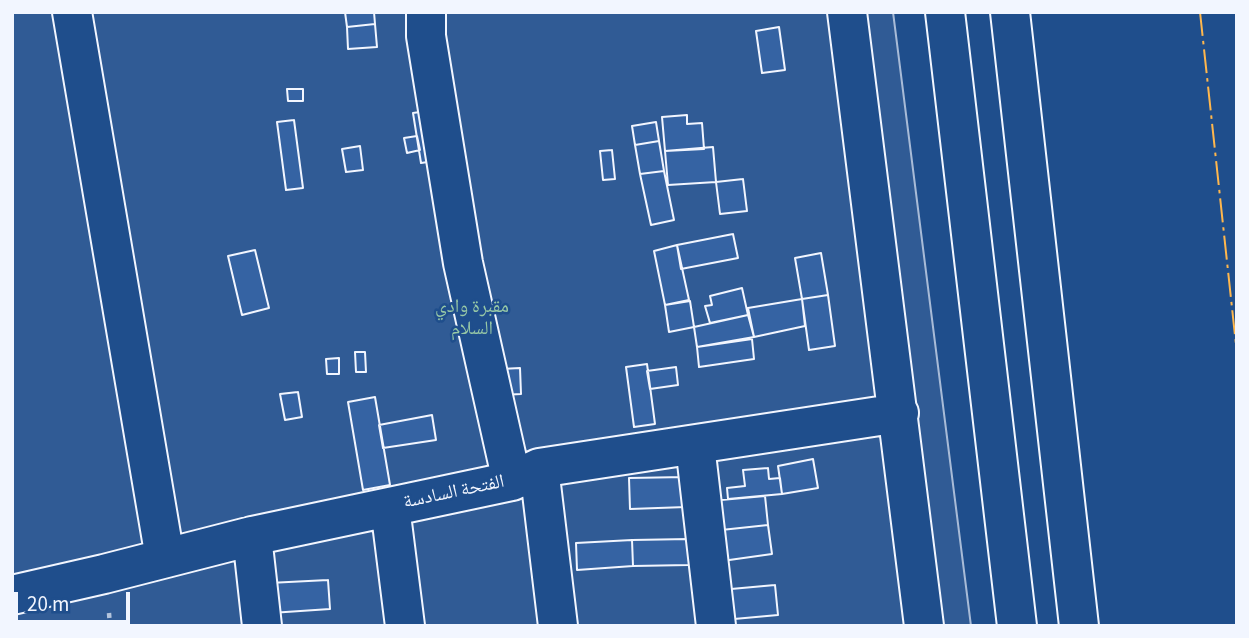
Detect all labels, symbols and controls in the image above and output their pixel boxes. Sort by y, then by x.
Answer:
park label: مقبرة وادي السلام [435,297,509,341]
street label: الفتحة السادسة [401,471,507,515]
scale bar [18,578,133,622]
text: 20 m [27,589,69,619]

